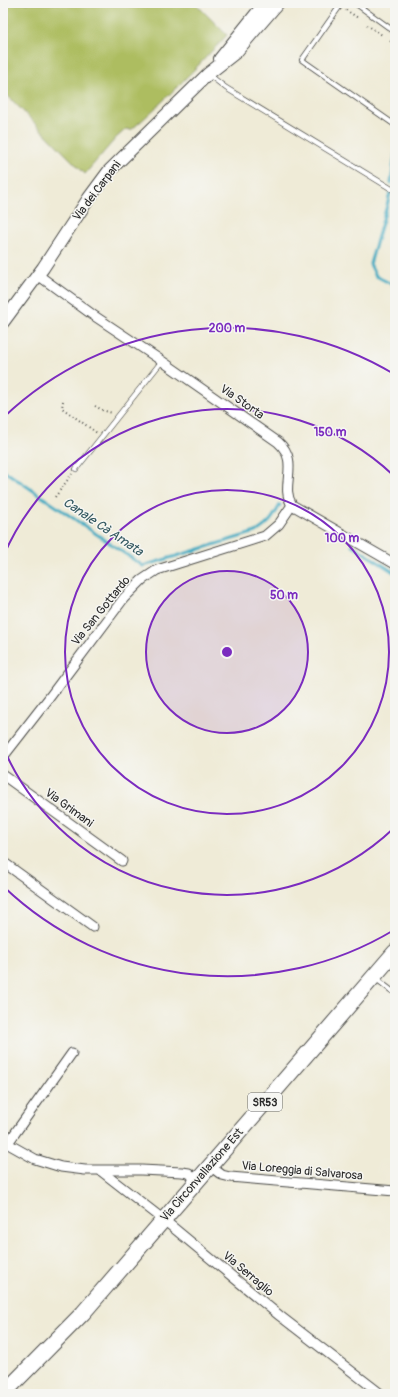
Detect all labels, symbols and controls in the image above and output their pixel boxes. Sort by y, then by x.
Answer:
street label: Via dei Carpani [70,158,124,224]
text: 200 m [209,321,246,336]
street label: Via Storta [217,381,267,423]
text: 150 m [314,425,347,440]
water label: Canale Cà Amata [60,494,147,560]
text: 100 m [325,531,360,546]
street label: Via San Gottardo [68,573,134,649]
text: 50 m [270,588,298,603]
centre of rings [220,645,234,659]
street label: Via Grimani [42,785,96,831]
road number: SR53 [248,1093,282,1111]
street label: Via Circonvallazione Est [157,1125,247,1225]
street label: Via Loreggia di Salvarosa [241,1158,364,1184]
street label: Via Serraglio [219,1248,277,1300]

